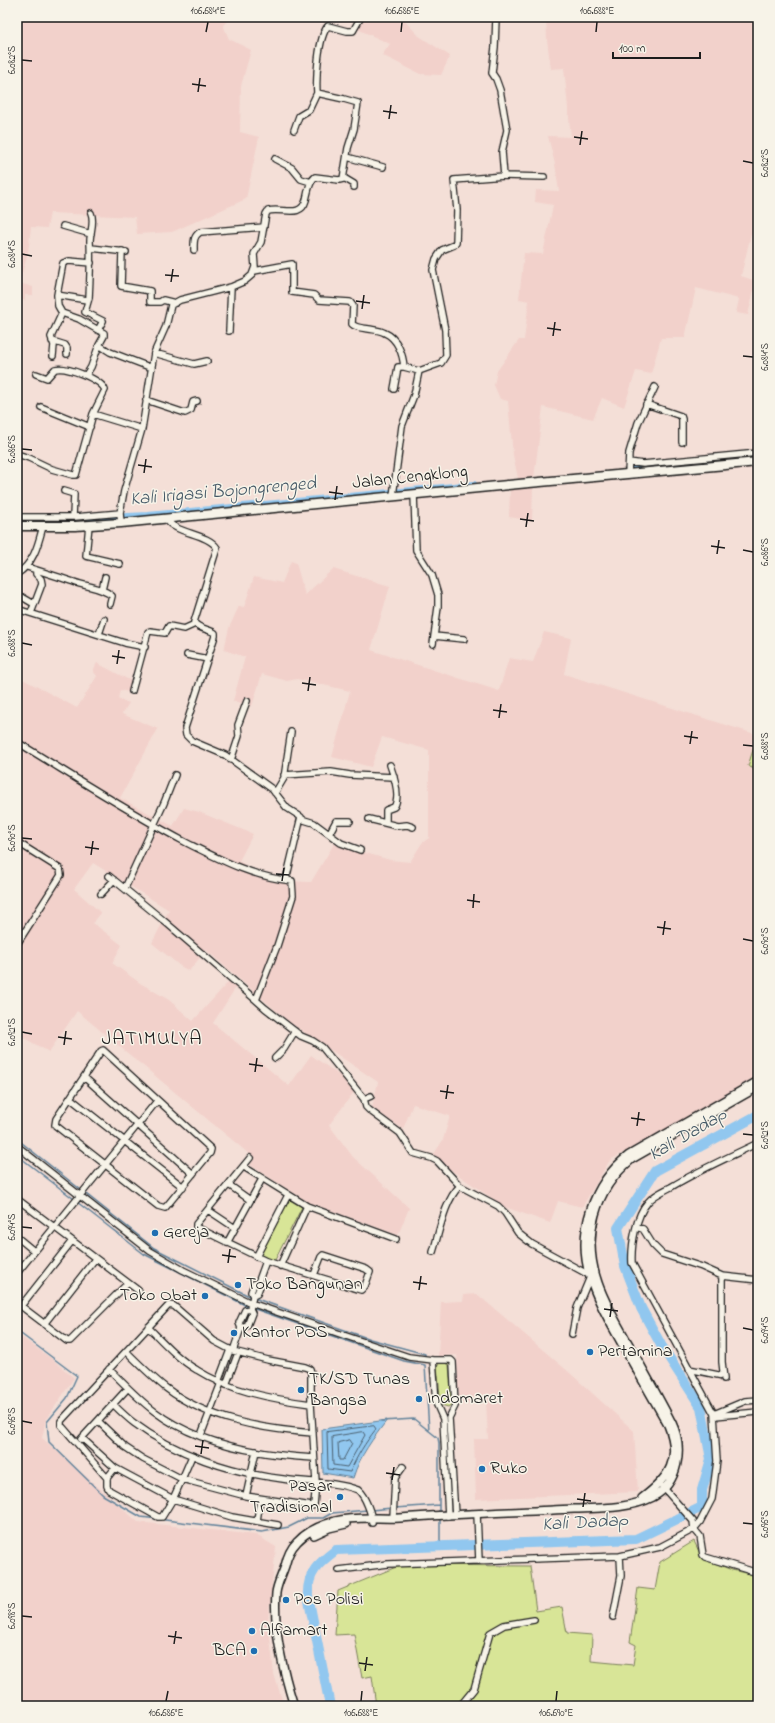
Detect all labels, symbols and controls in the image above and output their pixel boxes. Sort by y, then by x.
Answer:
text: 106.684°E [191,4,225,19]
text: 106.686°E [384,4,420,19]
text: 106.688°E [580,4,614,19]
scale bar [613,34,700,60]
text: 100 m [619,40,646,58]
text: 6.082°S [5,45,20,74]
text: 6.082°S [758,148,773,177]
text: 6.084°S [5,240,20,268]
text: 6.084°S [758,343,773,371]
text: 6.086°S [5,434,20,463]
street label: Jalan Cengklong [351,459,469,498]
water label: Kali Irigasi Bojongrenged [129,470,319,515]
text: 6.086°S [758,537,773,566]
text: 6.088°S [5,629,20,657]
text: 6.088°S [758,732,773,760]
text: 6.090°S [5,824,20,852]
text: 6.090°S [758,927,773,955]
text: 6.092°S [5,1018,20,1046]
district label: JATIMULYA [102,1025,202,1054]
water label: Kali Dadap [644,1101,733,1168]
text: 6.092°S [758,1121,773,1149]
text: 6.094°S [5,1213,20,1241]
place label: Gereja [163,1220,209,1246]
marker: Gereja [150,1228,160,1238]
place label: Toko Bangunan [246,1272,363,1299]
marker: Toko Bangunan [233,1280,243,1290]
place label: Toko Obat [120,1283,197,1309]
marker: Toko Obat [200,1291,210,1301]
text: 6.094°S [758,1316,773,1344]
place label: Kantor POS [242,1320,328,1346]
marker: Kantor POS [229,1328,239,1338]
place label: Pertamina [598,1339,673,1365]
marker: Pertamina [585,1347,595,1357]
place label: TK/SD Tunas Bangsa [308,1367,410,1415]
marker: TK/SD Tunas Bangsa [296,1385,306,1395]
place label: Indomaret [427,1386,503,1412]
marker: Indomaret [414,1394,424,1404]
text: 6.096°S [5,1407,20,1435]
place label: Ruko [490,1456,527,1482]
marker: Ruko [477,1464,487,1474]
place label: Pasar Tradisional [250,1474,332,1521]
marker: Pasar Tradisional [335,1492,345,1502]
water label: Kali Dadap [541,1507,629,1539]
text: 6.096°S [758,1510,773,1538]
place label: Pos Polisi [294,1587,363,1613]
marker: Pos Polisi [281,1595,291,1605]
text: 6.098°S [5,1602,20,1629]
place label: Alfamart [260,1618,328,1644]
marker: Alfamart [247,1626,257,1636]
place label: BCA [212,1638,246,1664]
marker: BCA [249,1646,259,1656]
text: 106.686°E [148,1706,184,1721]
text: 106.688°E [344,1706,378,1721]
text: 106.690°E [539,1706,573,1721]

